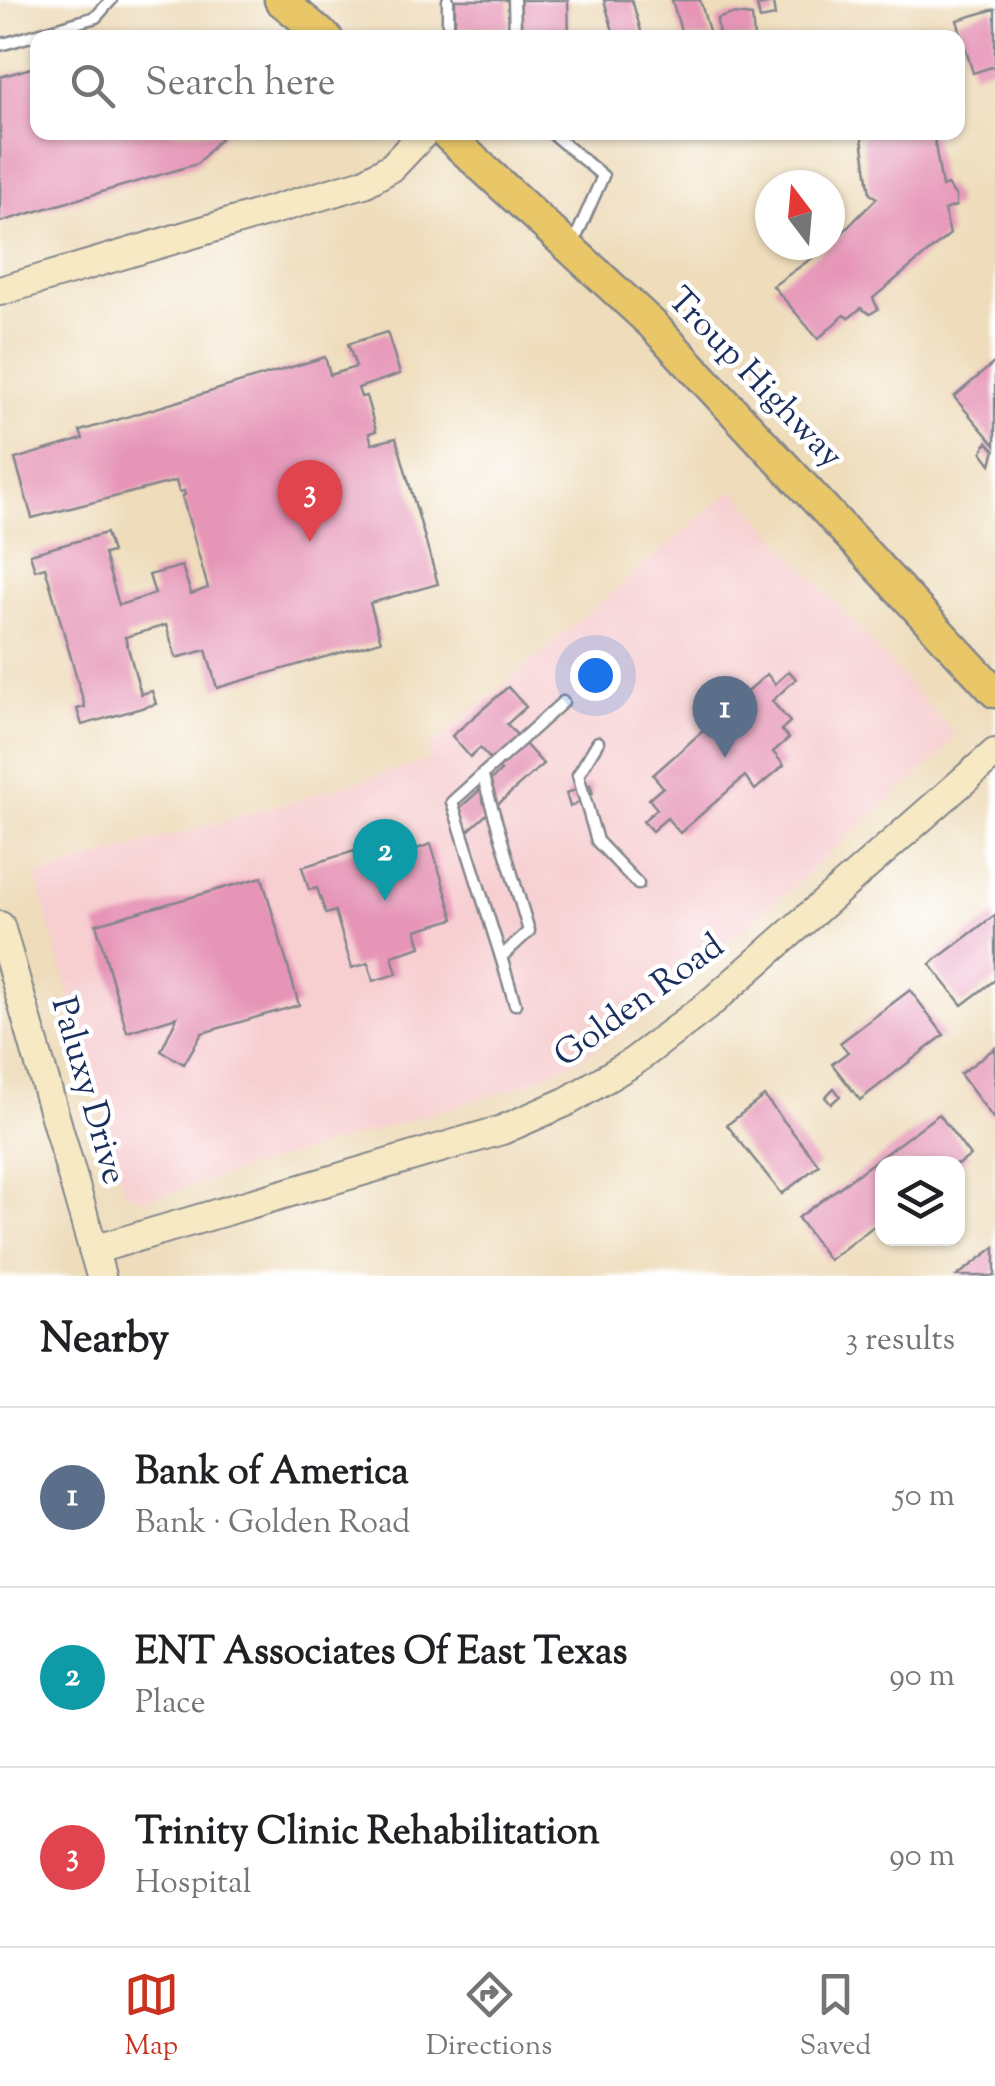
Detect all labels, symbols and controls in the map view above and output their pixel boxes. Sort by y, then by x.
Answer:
search box [30,30,965,140]
icon: search [65,58,120,113]
text: Search here [145,58,336,112]
north arrow [755,170,845,260]
street label: Troup Highway [654,277,854,481]
pin: 3 [278,460,342,542]
your location [570,650,621,701]
pin: 1 [692,676,758,758]
pin: 2 [352,818,418,901]
street label: Golden Road [544,923,736,1081]
street label: Paluxy Drive [36,991,138,1191]
map controls [875,1156,965,1246]
button: layers [875,1156,965,1246]
text: Nearby [40,1311,169,1371]
text: 3 results [845,1318,955,1364]
text: Bank of America [135,1447,409,1501]
text: 1 [67,1474,78,1520]
text: 50 m [894,1474,955,1520]
text: Bank · Golden Road [135,1501,410,1547]
text: ENT Associates Of East Texas [135,1627,628,1681]
text: 2 [65,1654,80,1700]
text: 90 m [889,1654,955,1700]
text: Place [135,1681,206,1727]
text: Trinity Clinic Rehabilitation [135,1807,600,1861]
text: 3 [66,1834,79,1880]
text: 90 m [889,1834,955,1880]
text: Hospital [135,1861,252,1907]
tab: Map [124,1967,179,2067]
tab: Directions [426,1967,552,2067]
tab: Saved [799,1967,871,2067]

